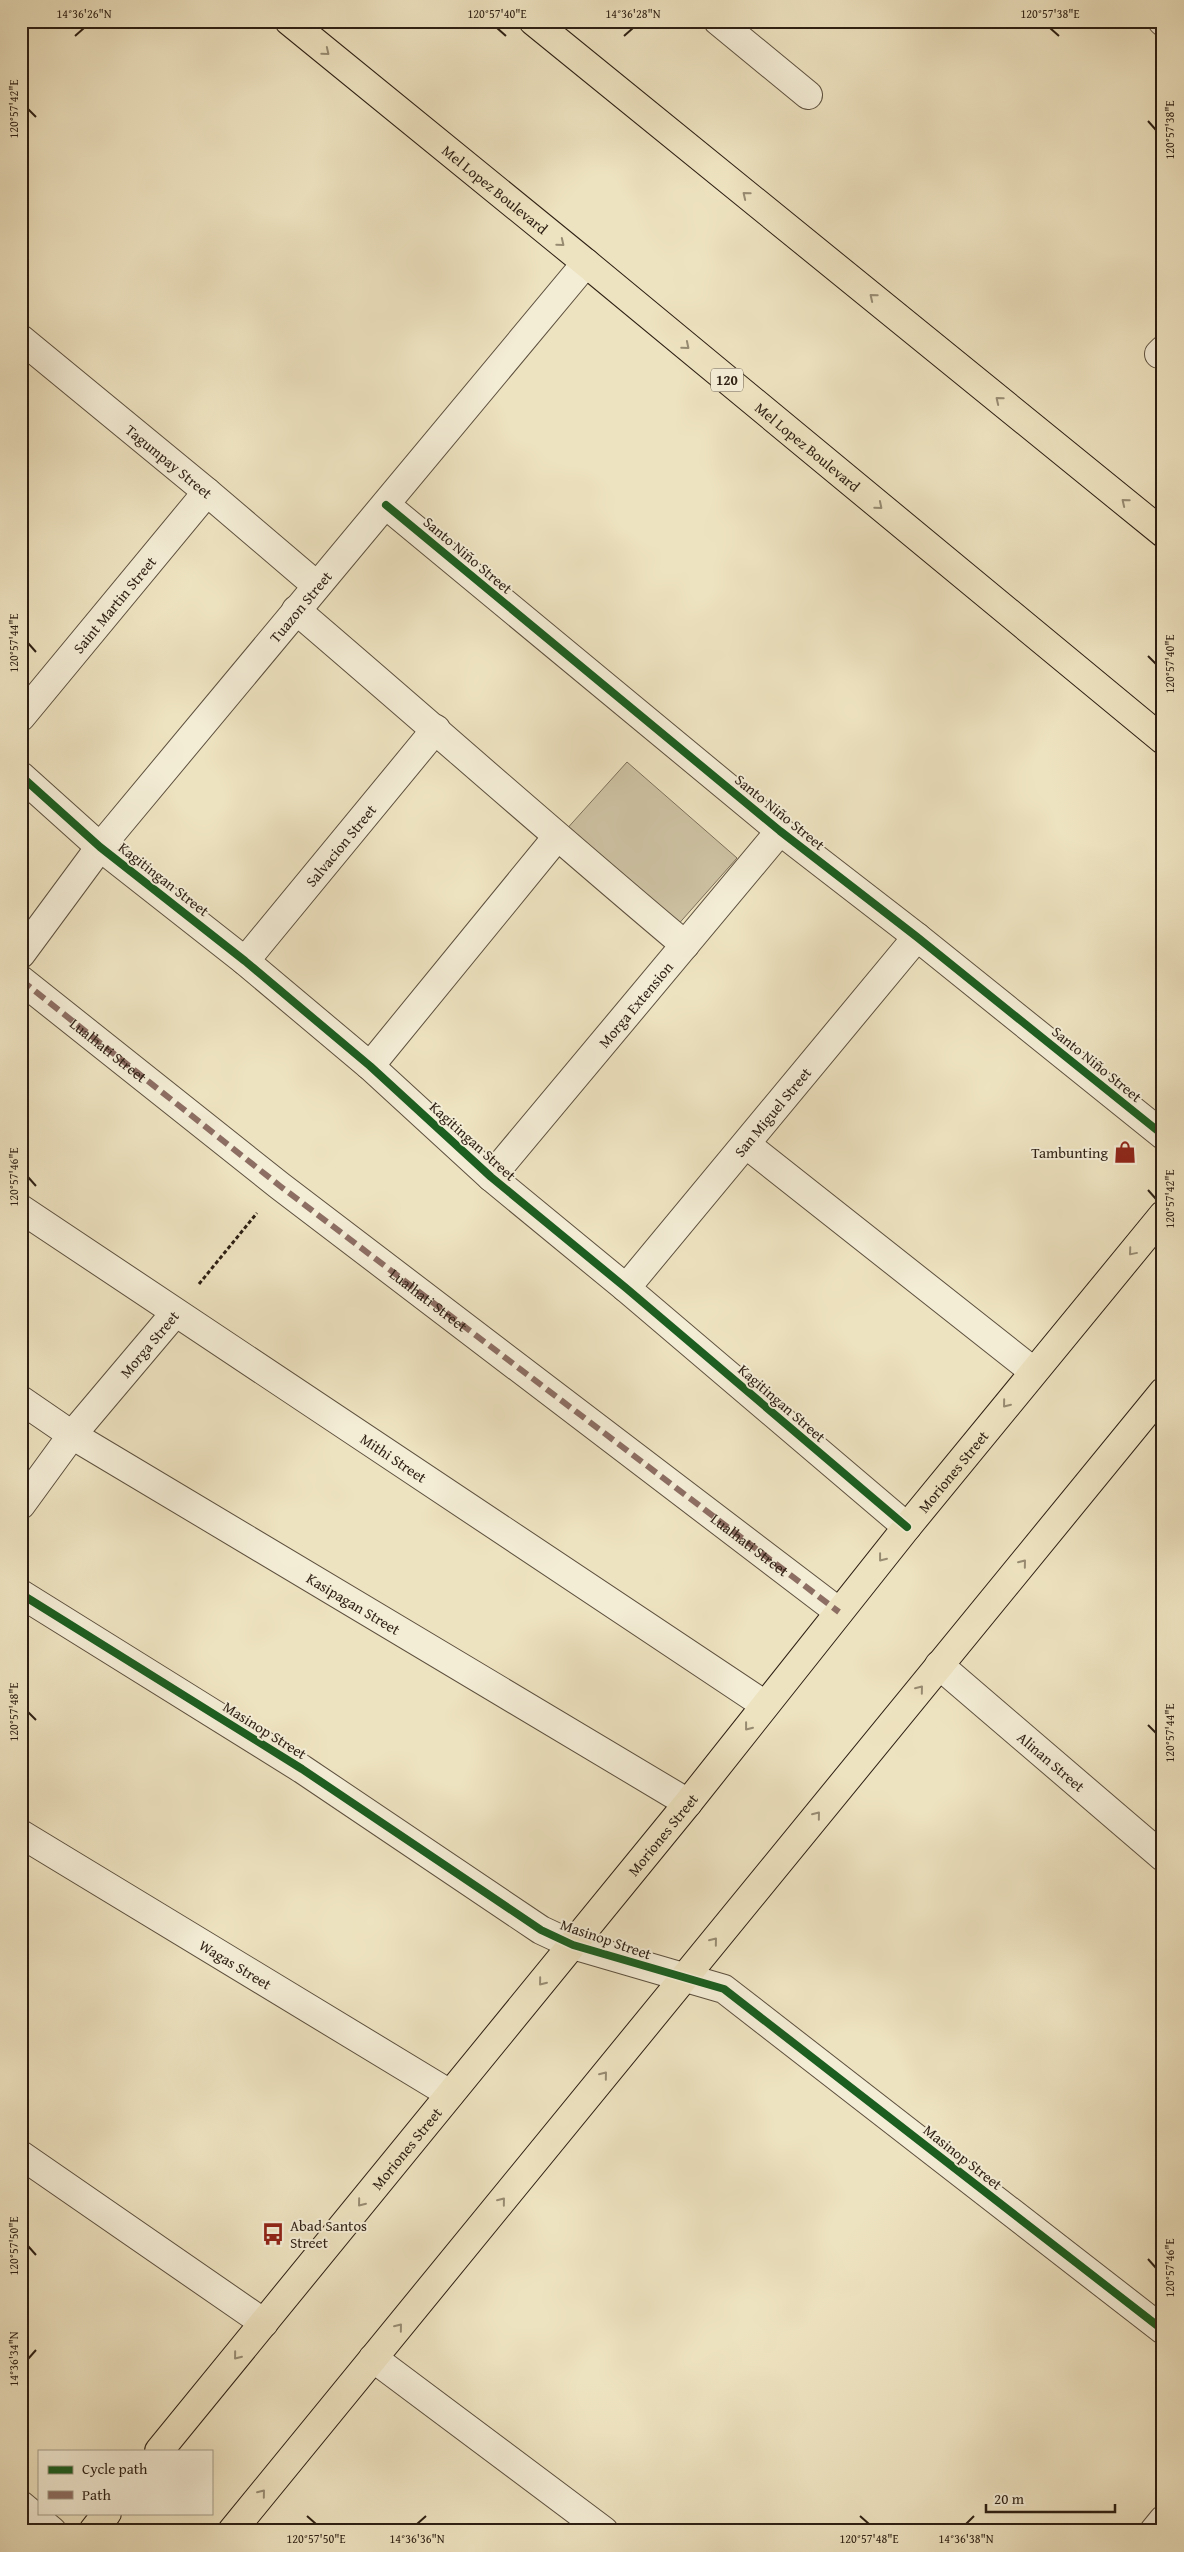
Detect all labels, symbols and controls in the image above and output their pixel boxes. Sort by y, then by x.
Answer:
text: 14°36'26"N [56,5,112,22]
text: 120°57'40"E [467,5,527,22]
text: 14°36'28"N [605,5,661,22]
text: 120°57'38"E [1020,5,1080,22]
one-way arrow [321,47,330,56]
text: 120°57'42"E [5,79,22,139]
text: 120°57'38"E [1161,100,1178,160]
street label: Mel Lopez Boulevard [438,140,553,238]
one-way arrow [743,191,752,200]
one-way arrow [555,238,564,246]
one-way arrow [869,294,878,303]
one-way arrow [681,341,690,350]
road number: 120 [711,368,743,392]
street label: Mel Lopez Boulevard [751,397,865,496]
one-way arrow [996,397,1005,405]
street label: Tagumpay Street [121,419,218,503]
one-way arrow [873,500,882,508]
one-way arrow [1122,500,1131,508]
street label: Santo Niño Street [419,511,518,599]
street label: Saint Martin Street [68,551,161,658]
street label: Tuazon Street [264,565,337,647]
text: 120°57'44"E [5,613,22,673]
text: 120°57'40"E [1161,634,1178,694]
street label: Santo Niño Street [730,769,830,855]
street label: Salvacion Street [300,799,381,891]
street label: Kagitingan Street [114,837,214,922]
street label: Morga Extension [593,956,678,1052]
street label: Lualhati Street [66,1013,152,1087]
street label: Santo Niño Street [1047,1021,1147,1107]
street label: San Miguel Street [729,1062,816,1161]
street label: Kagitingan Street [425,1096,521,1186]
shop icon: Tambunting [1112,1139,1138,1165]
place label: Tambunting [1031,1142,1109,1163]
text: 120°57'46"E [5,1147,22,1207]
text: 120°57'42"E [1161,1169,1178,1229]
one-way arrow [1129,1246,1137,1255]
street label: Lualhati Street [385,1263,473,1336]
street label: Morga Street [115,1305,184,1382]
street label: Kagitingan Street [734,1359,831,1447]
one-way arrow [1002,1399,1011,1408]
street label: Moriones Street [913,1425,993,1517]
street label: Mithi Street [356,1428,432,1488]
street label: Lualhati Street [707,1508,794,1581]
one-way arrow [880,1552,888,1561]
one-way arrow [1017,1560,1025,1569]
street label: Kasipagan Street [303,1567,405,1640]
text: 120°57'48"E [5,1682,22,1742]
one-way arrow [914,1686,922,1695]
street label: Masinop Street [219,1696,311,1764]
text: 120°57'44"E [1161,1703,1178,1763]
one-way arrow [746,1721,754,1730]
street label: Alinan Street [1013,1726,1090,1797]
street label: Moriones Street [622,1788,703,1880]
one-way arrow [812,1811,821,1820]
street label: Masinop Street [558,1914,655,1965]
street label: Wagas Street [196,1934,276,1994]
one-way arrow [709,1937,718,1946]
one-way arrow [538,1977,547,1986]
one-way arrow [599,2072,607,2081]
street label: Moriones Street [366,2102,447,2194]
street label: Masinop Street [919,2119,1007,2195]
one-way arrow [359,2197,367,2206]
one-way arrow [496,2198,504,2207]
place label: Abad Santos Street [290,2215,367,2253]
text: 120°57'50"E [5,2216,22,2276]
bus stop icon: Abad Santos Street [260,2221,286,2247]
text: 120°57'46"E [1161,2238,1178,2298]
one-way arrow [393,2324,401,2333]
text: 14°36'34"N [5,2331,22,2387]
one-way arrow [234,2350,242,2359]
legend [38,2450,212,2514]
text: Cycle path [82,2458,148,2479]
scale bar [986,2482,1115,2514]
text: Path [82,2484,111,2505]
text: 20 m [994,2488,1025,2509]
one-way arrow [257,2490,265,2499]
text: 120°57'50"E [286,2530,346,2547]
text: 14°36'36"N [389,2530,445,2547]
text: 120°57'48"E [839,2530,899,2547]
text: 14°36'38"N [938,2530,994,2547]

